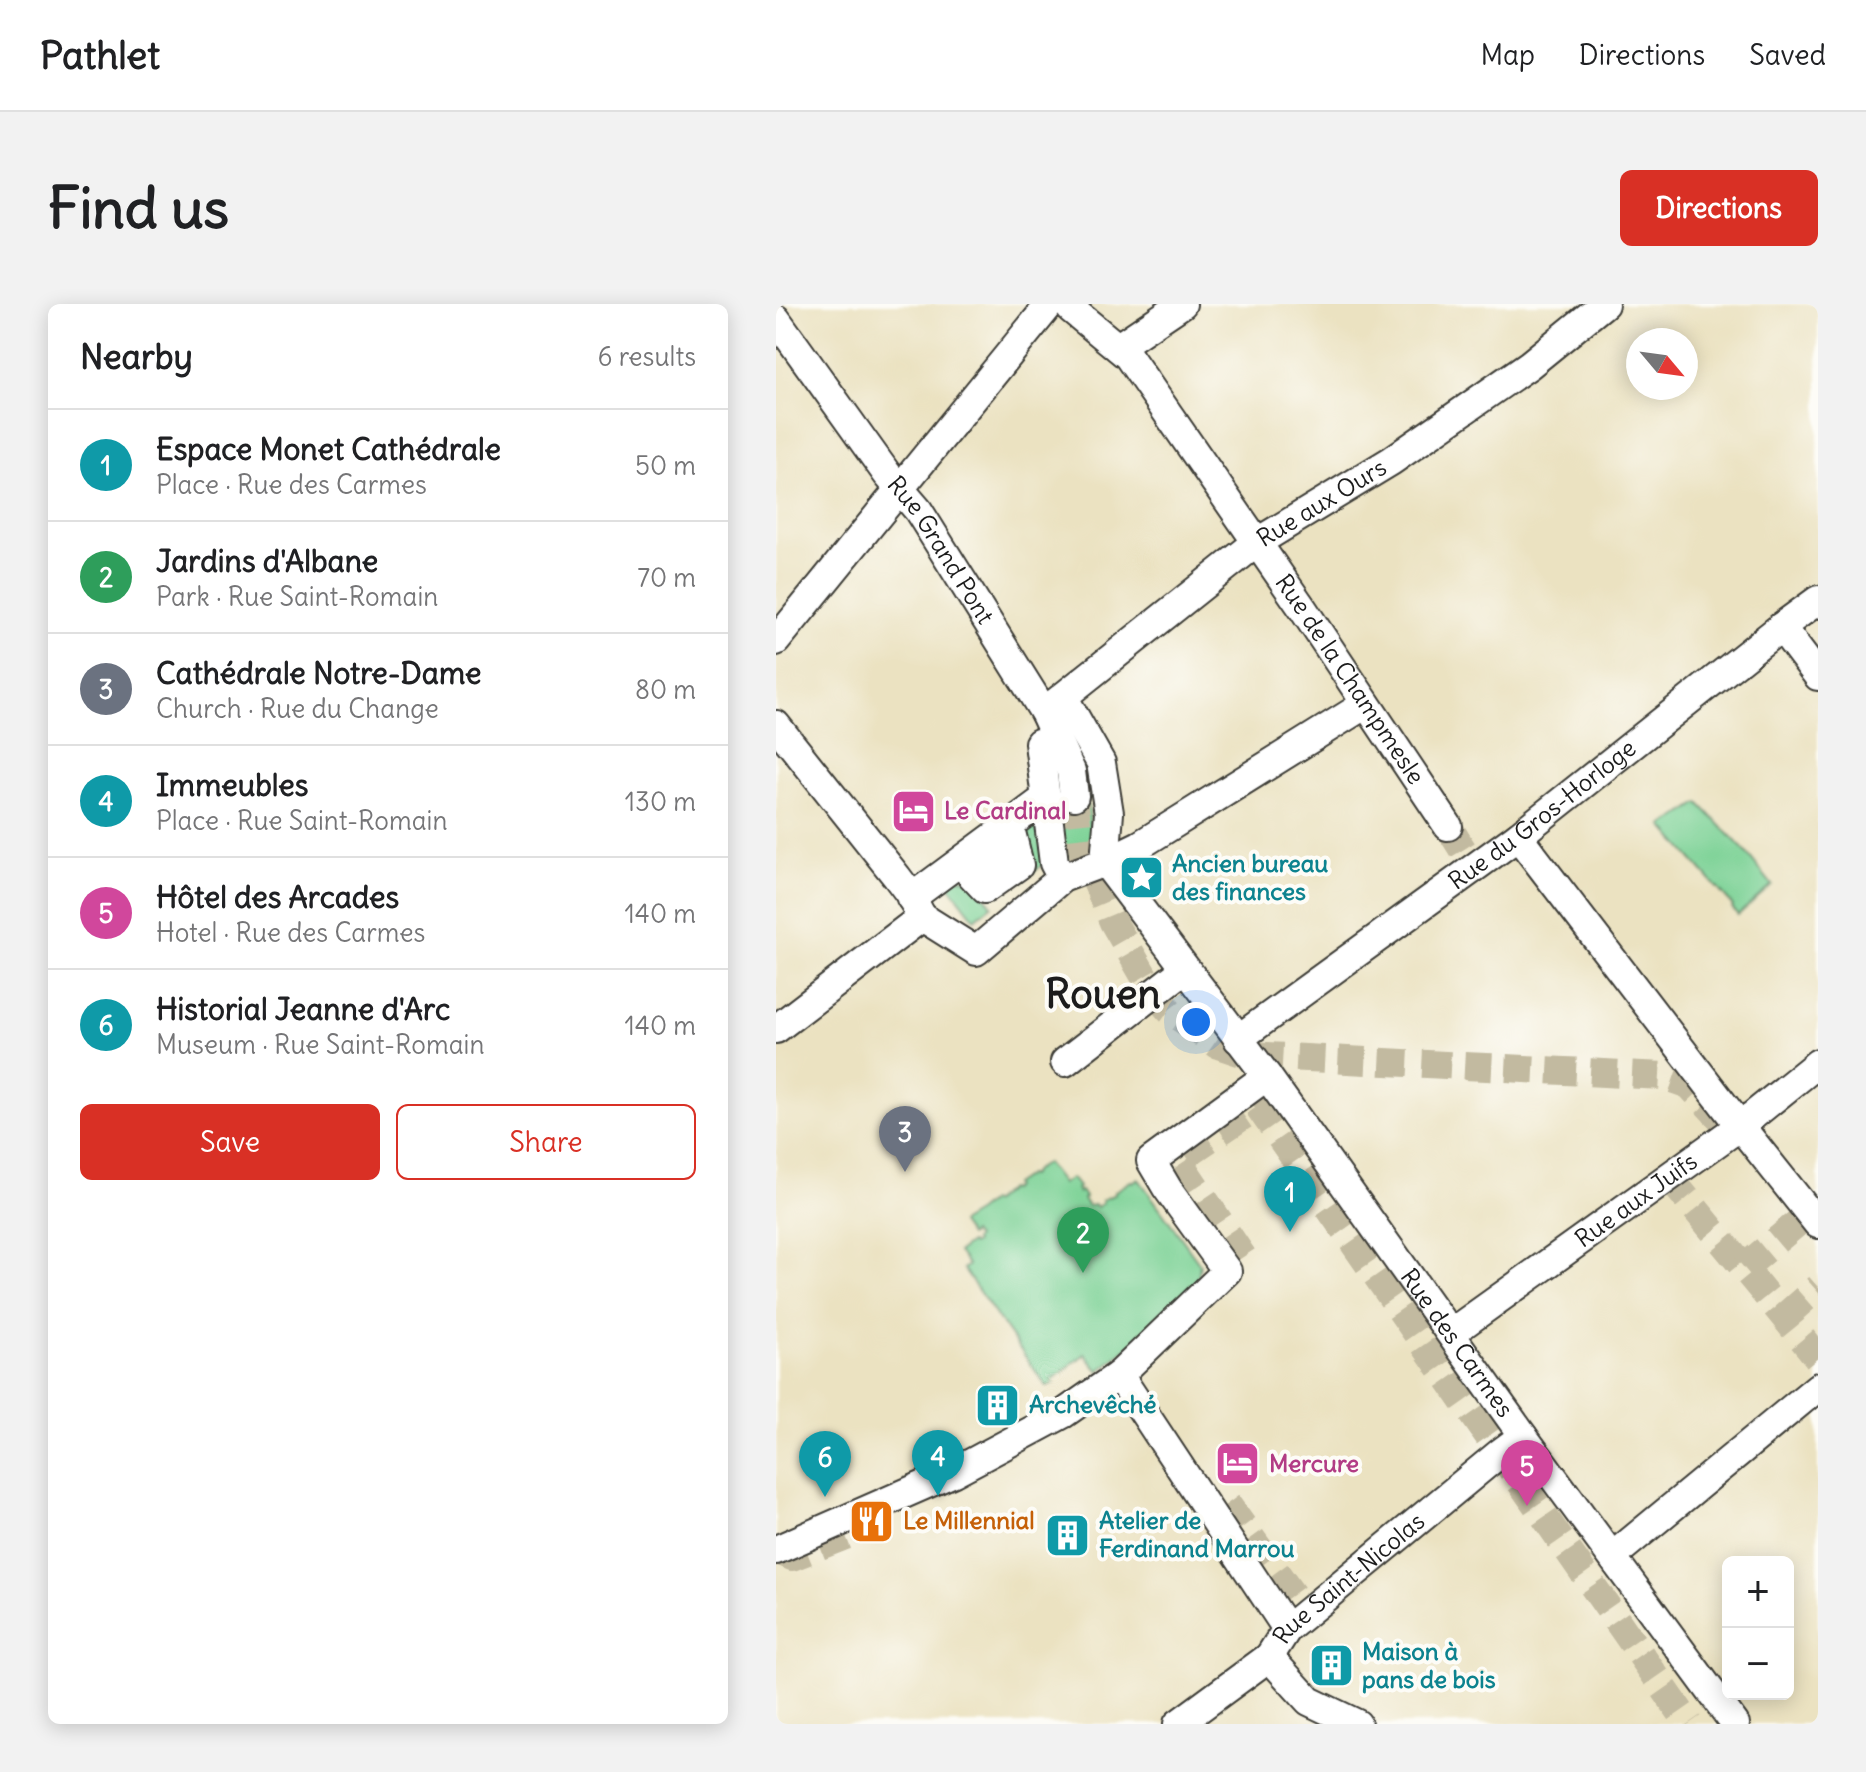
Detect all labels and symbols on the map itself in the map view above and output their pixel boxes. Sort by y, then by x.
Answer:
north arrow [1626,328,1698,400]
street label: Rue aux Ours [1251,451,1391,553]
street label: Rue Grand Pont [881,469,1001,629]
street label: Rue de la Champmesle [1269,568,1432,790]
street label: Rue du Gros-Horloge [1442,732,1641,896]
hotel icon: Le Cardinal [889,787,937,835]
place label: Le Cardinal [944,795,1066,825]
place label: Ancien bureau des finances [1172,848,1328,906]
place icon: Ancien bureau des finances [1117,854,1165,902]
district label: Rouen [1045,969,1161,1019]
your location [1176,1002,1216,1042]
pin: 3 [879,1106,931,1172]
street label: Rue aux Juifs [1569,1146,1703,1253]
pin: 1 [1264,1166,1316,1232]
pin: 2 [1057,1207,1109,1273]
street label: Rue des Carmes [1395,1262,1521,1423]
building icon: Archevêché [974,1381,1022,1429]
place label: Archevêché [1029,1389,1157,1419]
pin: 4 [912,1430,964,1496]
pin: 6 [799,1431,851,1497]
hotel icon: Mercure [1214,1440,1262,1488]
pin: 5 [1501,1440,1553,1506]
place label: Mercure [1269,1448,1359,1478]
restaurant icon: Le Millennial [848,1497,896,1545]
place label: Le Millennial [903,1505,1035,1535]
place label: Atelier de Ferdinand Marrou [1099,1505,1294,1563]
street label: Rue Saint-Nicolas [1266,1506,1430,1649]
building icon: Atelier de Ferdinand Marrou [1044,1511,1092,1559]
place label: Maison à pans de bois [1362,1636,1496,1694]
building icon: Maison à pans de bois [1307,1642,1355,1690]

